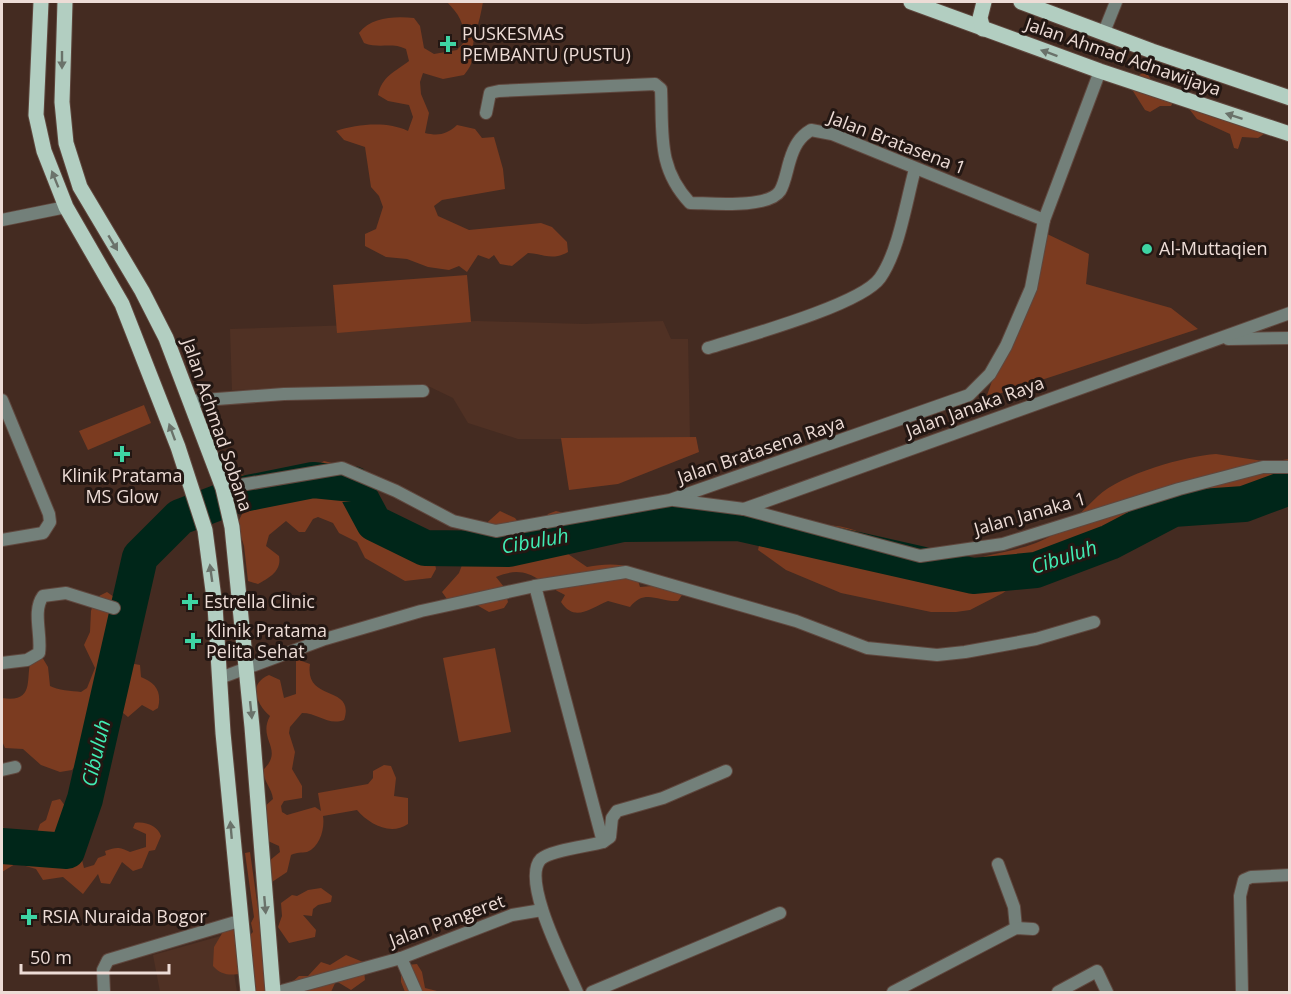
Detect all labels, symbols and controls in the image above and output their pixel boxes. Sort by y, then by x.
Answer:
street label: Jalan Ahmad Adnawijaya [1020,11,1224,101]
place label: PUSKESMAS PEMBANTU (PUSTU) [462,21,631,66]
marker: PUSKESMAS PEMBANTU (PUSTU) [439,35,457,53]
one-way arrow [1040,47,1058,57]
one-way arrow [57,50,67,69]
street label: Jalan Bratasena 1 [823,104,969,179]
one-way arrow [1225,111,1243,120]
one-way arrow [50,170,59,188]
one-way arrow [108,235,119,251]
place label: Al-Muttaqien [1159,236,1267,260]
marker: Al-Muttaqien [1140,242,1154,256]
street label: Jalan Achmad Sobana [176,333,259,514]
street label: Jalan Janaka Raya [900,370,1047,443]
street label: Jalan Bratasena Raya [672,409,847,490]
one-way arrow [167,422,177,440]
marker: Klinik Pratama MS Glow [113,445,131,463]
place label: Klinik Pratama MS Glow [61,463,183,508]
street label: Jalan Janaka 1 [969,486,1088,541]
water label: Cibuluh [499,521,571,560]
water label: Cibuluh [1027,533,1100,580]
one-way arrow [206,563,215,582]
place label: Estrella Clinic [204,589,315,613]
marker: Estrella Clinic [181,593,199,611]
place label: Klinik Pratama Pelita Sehat [206,618,327,663]
marker: Klinik Pratama Pelita Sehat [184,632,202,650]
one-way arrow [246,701,256,720]
water label: Cibuluh [75,717,116,789]
one-way arrow [226,820,236,839]
street label: Jalan Pangeret [384,888,507,953]
one-way arrow [260,895,270,914]
place label: RSIA Nuraida Bogor [42,904,207,928]
marker: RSIA Nuraida Bogor [20,908,38,926]
scale bar [21,937,170,975]
text: 50 m [30,945,72,969]

